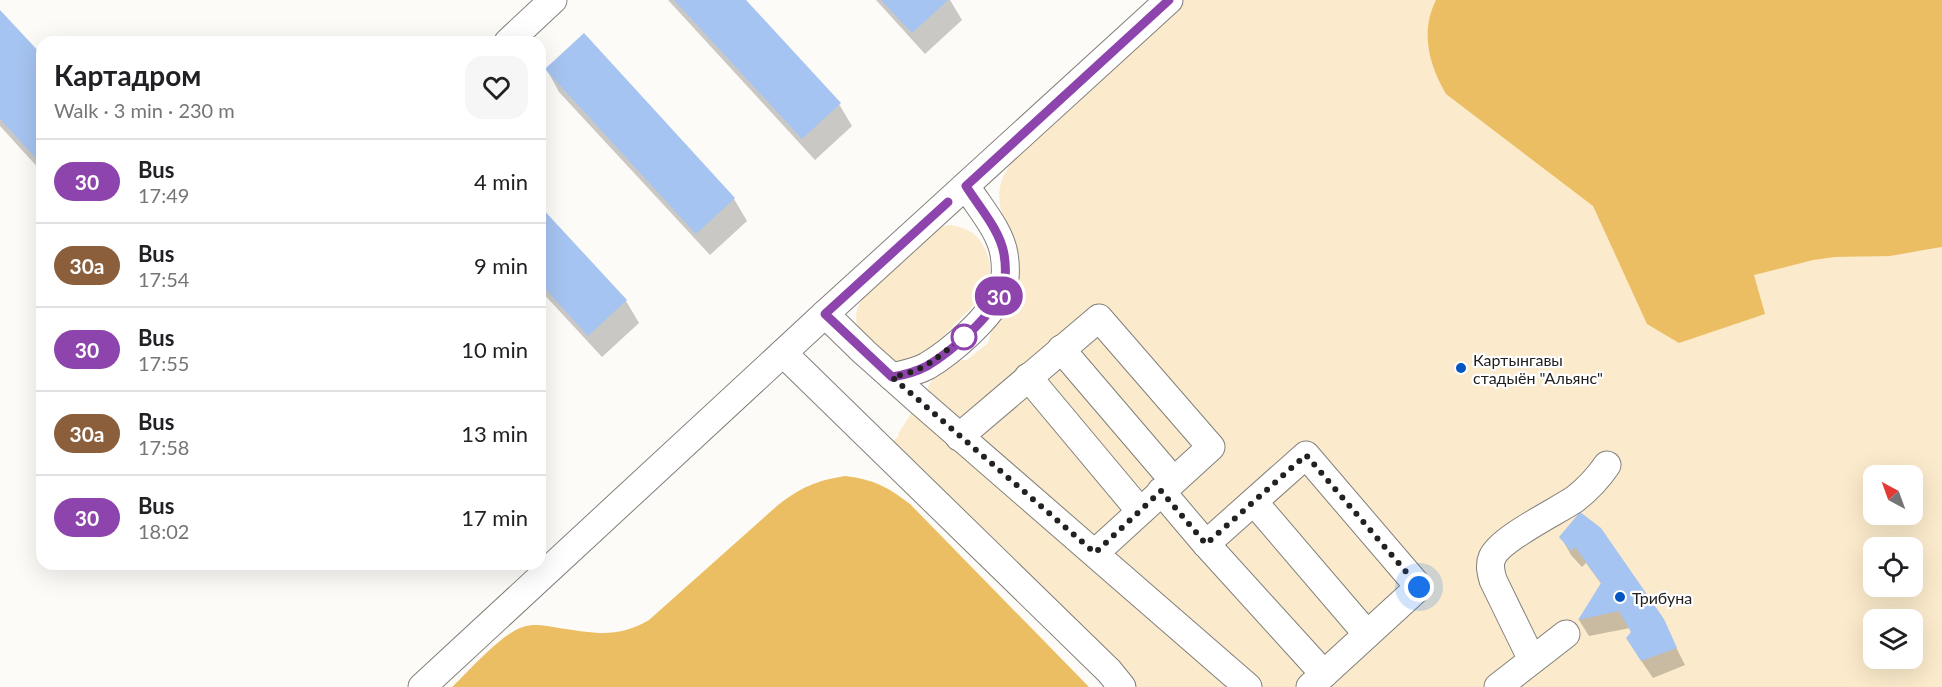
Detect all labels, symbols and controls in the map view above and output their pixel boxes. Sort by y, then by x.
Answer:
button: heart [465,56,528,119]
text: Картадром [54,58,201,92]
text: Walk · 3 min · 230 m [54,98,235,122]
text: Bus [138,156,174,183]
text: 4 min [474,168,528,195]
text: 30 [75,169,99,194]
text: 17:49 [138,183,189,207]
text: Bus [138,240,174,267]
text: 9 min [474,252,528,279]
text: 30а [69,253,105,278]
text: 17:54 [138,267,189,291]
line badge: 30 [972,276,1026,316]
text: 30 [987,284,1011,309]
text: Bus [138,324,174,351]
unlabelled marker [951,324,977,350]
text: 10 min [461,336,528,363]
text: 30 [75,337,99,362]
place label: Картынгавы стадыён "Альянс" [1473,350,1603,387]
text: 17:55 [138,351,189,375]
marker: Картынгавы стадыён "Альянс" [1454,361,1468,375]
text: Bus [138,408,174,435]
text: 13 min [461,420,528,447]
text: 30а [69,421,105,446]
text: 17:58 [138,435,189,459]
north arrow [1863,465,1923,525]
map controls [1863,465,1923,669]
text: Bus [138,492,174,519]
text: 17 min [461,504,528,531]
text: 30 [75,505,99,530]
text: 18:02 [138,519,189,543]
button: locate [1863,537,1923,597]
your location [1404,572,1434,602]
place label: Трибуна [1632,588,1692,607]
marker: Трибуна [1613,590,1627,604]
button: layers [1863,609,1923,669]

